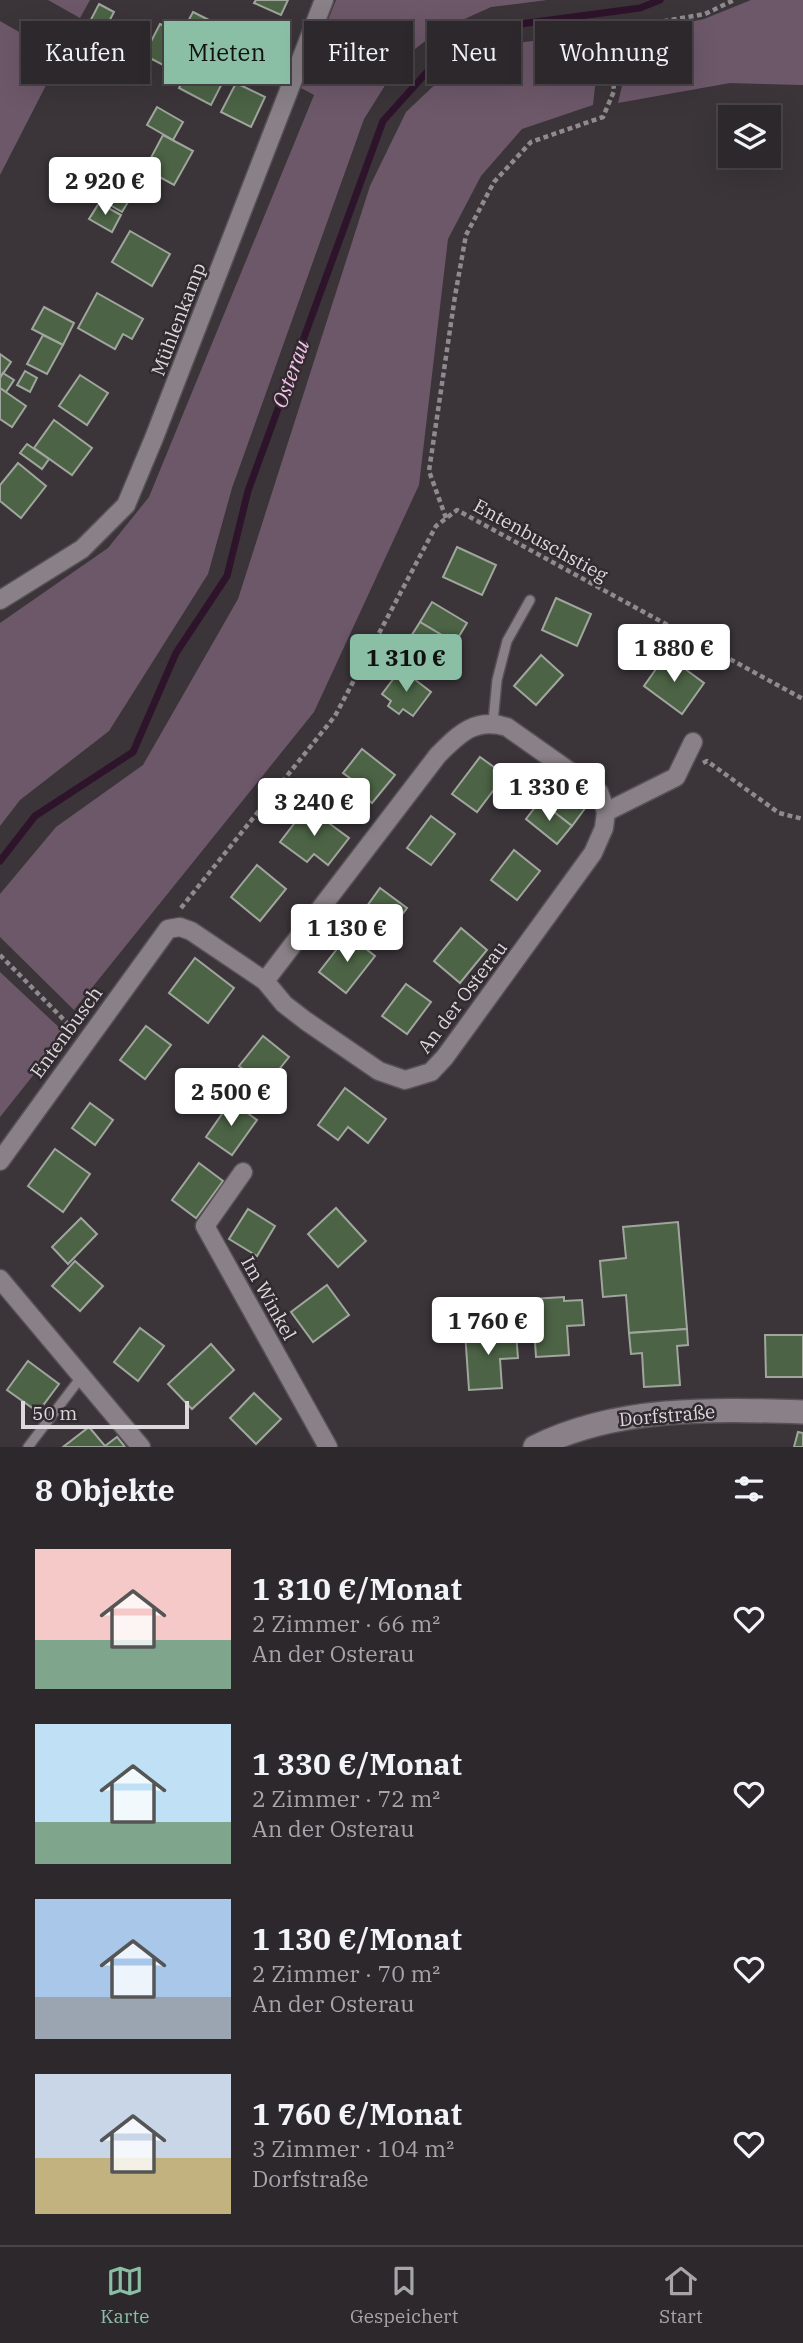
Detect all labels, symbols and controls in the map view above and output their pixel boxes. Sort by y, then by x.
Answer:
chip: Kaufen [21,21,150,84]
chip: Mieten [164,21,290,84]
chip: Filter [304,21,413,84]
chip: Neu [427,21,521,84]
chip: Wohnung [535,21,692,84]
map controls [718,105,781,168]
button: layers [718,105,781,168]
pin: 2 920 € [40,158,170,217]
text: 2 920 € [65,165,145,195]
street label: Mühlenkamp [145,259,211,379]
water label: Osterau [265,336,315,412]
street label: Entenbuschstieg [470,493,613,587]
pin: 1 880 € [609,624,739,684]
text: 1 880 € [634,632,714,662]
pin: 1 310 € [341,634,471,694]
text: 1 310 € [366,642,446,672]
pin: 1 330 € [484,764,614,823]
text: 1 330 € [509,771,589,801]
pin: 3 240 € [249,778,379,838]
text: 3 240 € [274,786,354,816]
pin: 1 130 € [282,904,412,964]
text: 1 130 € [307,912,387,942]
street label: An der Osterau [412,936,512,1058]
street label: Entenbusch [25,981,107,1083]
pin: 2 500 € [166,1068,296,1128]
text: 2 500 € [191,1076,271,1106]
street label: Im Winkel [236,1252,302,1344]
pin: 1 760 € [423,1298,553,1357]
text: 1 760 € [448,1305,528,1335]
scale bar [21,1398,189,1430]
street label: Dorfstraße [618,1399,716,1431]
text: 50 m [32,1401,77,1425]
text: 8 Objekte [35,1470,175,1509]
icon: filters [730,1470,768,1508]
text: 1 310 €/Monat [252,1569,462,1608]
icon: home [91,1577,175,1661]
icon: heart [730,1600,768,1638]
text: 2 Zimmer · 66 m² [252,1608,440,1638]
text: An der Osterau [252,1638,415,1668]
text: 1 330 €/Monat [252,1744,462,1783]
icon: home [91,1752,175,1836]
icon: heart [730,1775,768,1813]
text: 2 Zimmer · 72 m² [252,1783,440,1813]
text: An der Osterau [252,1813,415,1843]
text: 1 130 €/Monat [252,1919,462,1958]
icon: home [91,1927,175,2011]
icon: heart [730,1950,768,1988]
text: 2 Zimmer · 70 m² [252,1958,440,1988]
text: An der Osterau [252,1988,415,2018]
text: 1 760 €/Monat [252,2094,462,2133]
icon: home [91,2102,175,2186]
icon: heart [730,2125,768,2163]
text: 3 Zimmer · 104 m² [252,2133,454,2163]
text: Dorfstraße [252,2163,369,2193]
tab: Karte [100,2262,149,2328]
tab: Gespeichert [350,2262,458,2328]
tab: Start [659,2262,703,2328]

